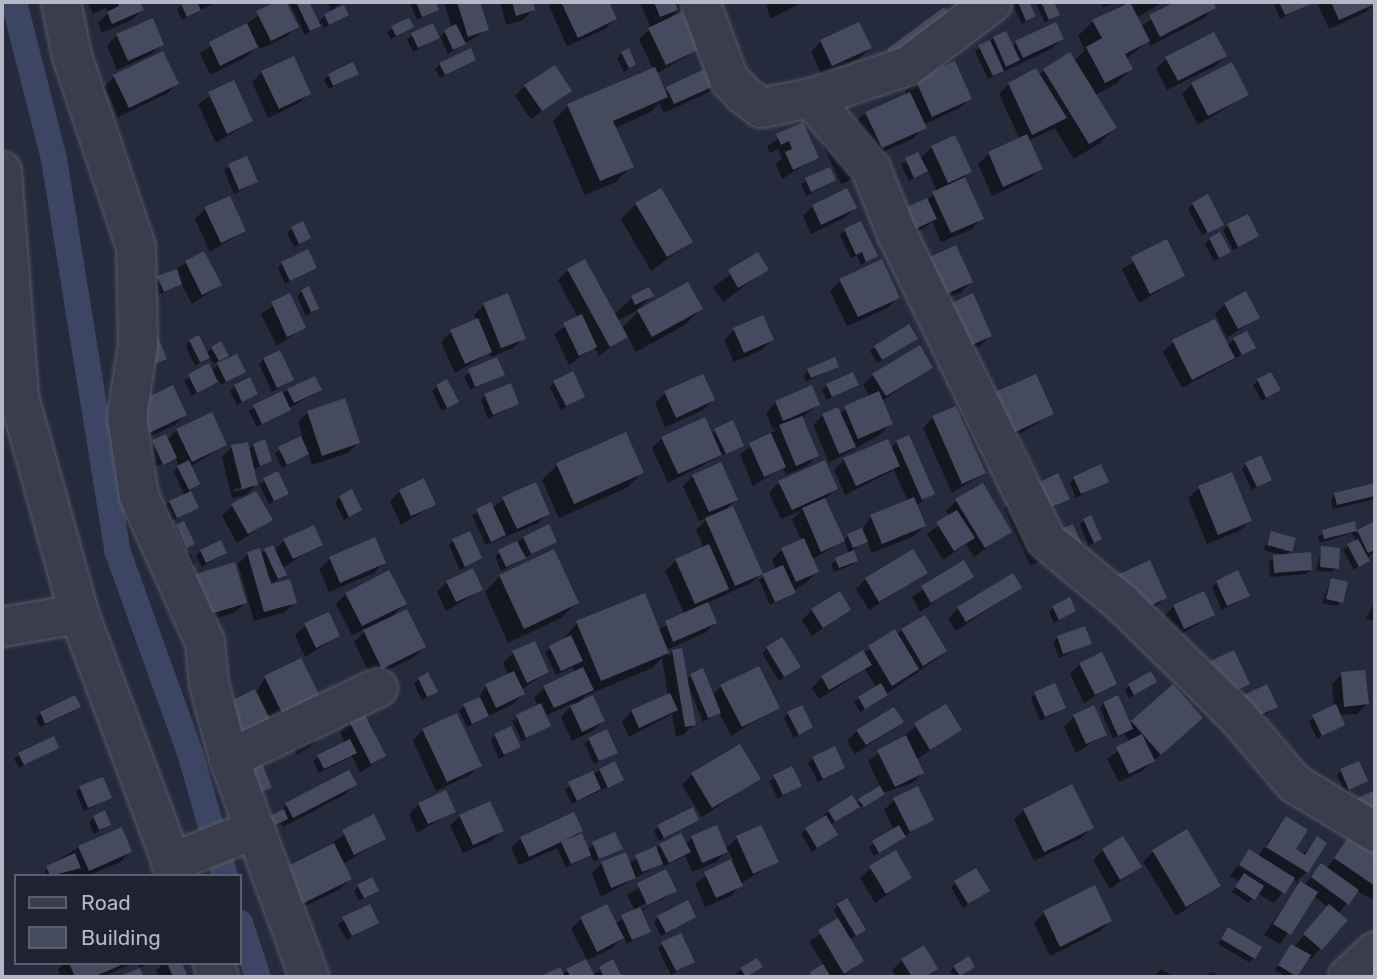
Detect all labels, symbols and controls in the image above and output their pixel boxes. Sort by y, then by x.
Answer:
legend [14,874,242,965]
text: Road [81,890,131,915]
text: Building [81,925,161,950]

